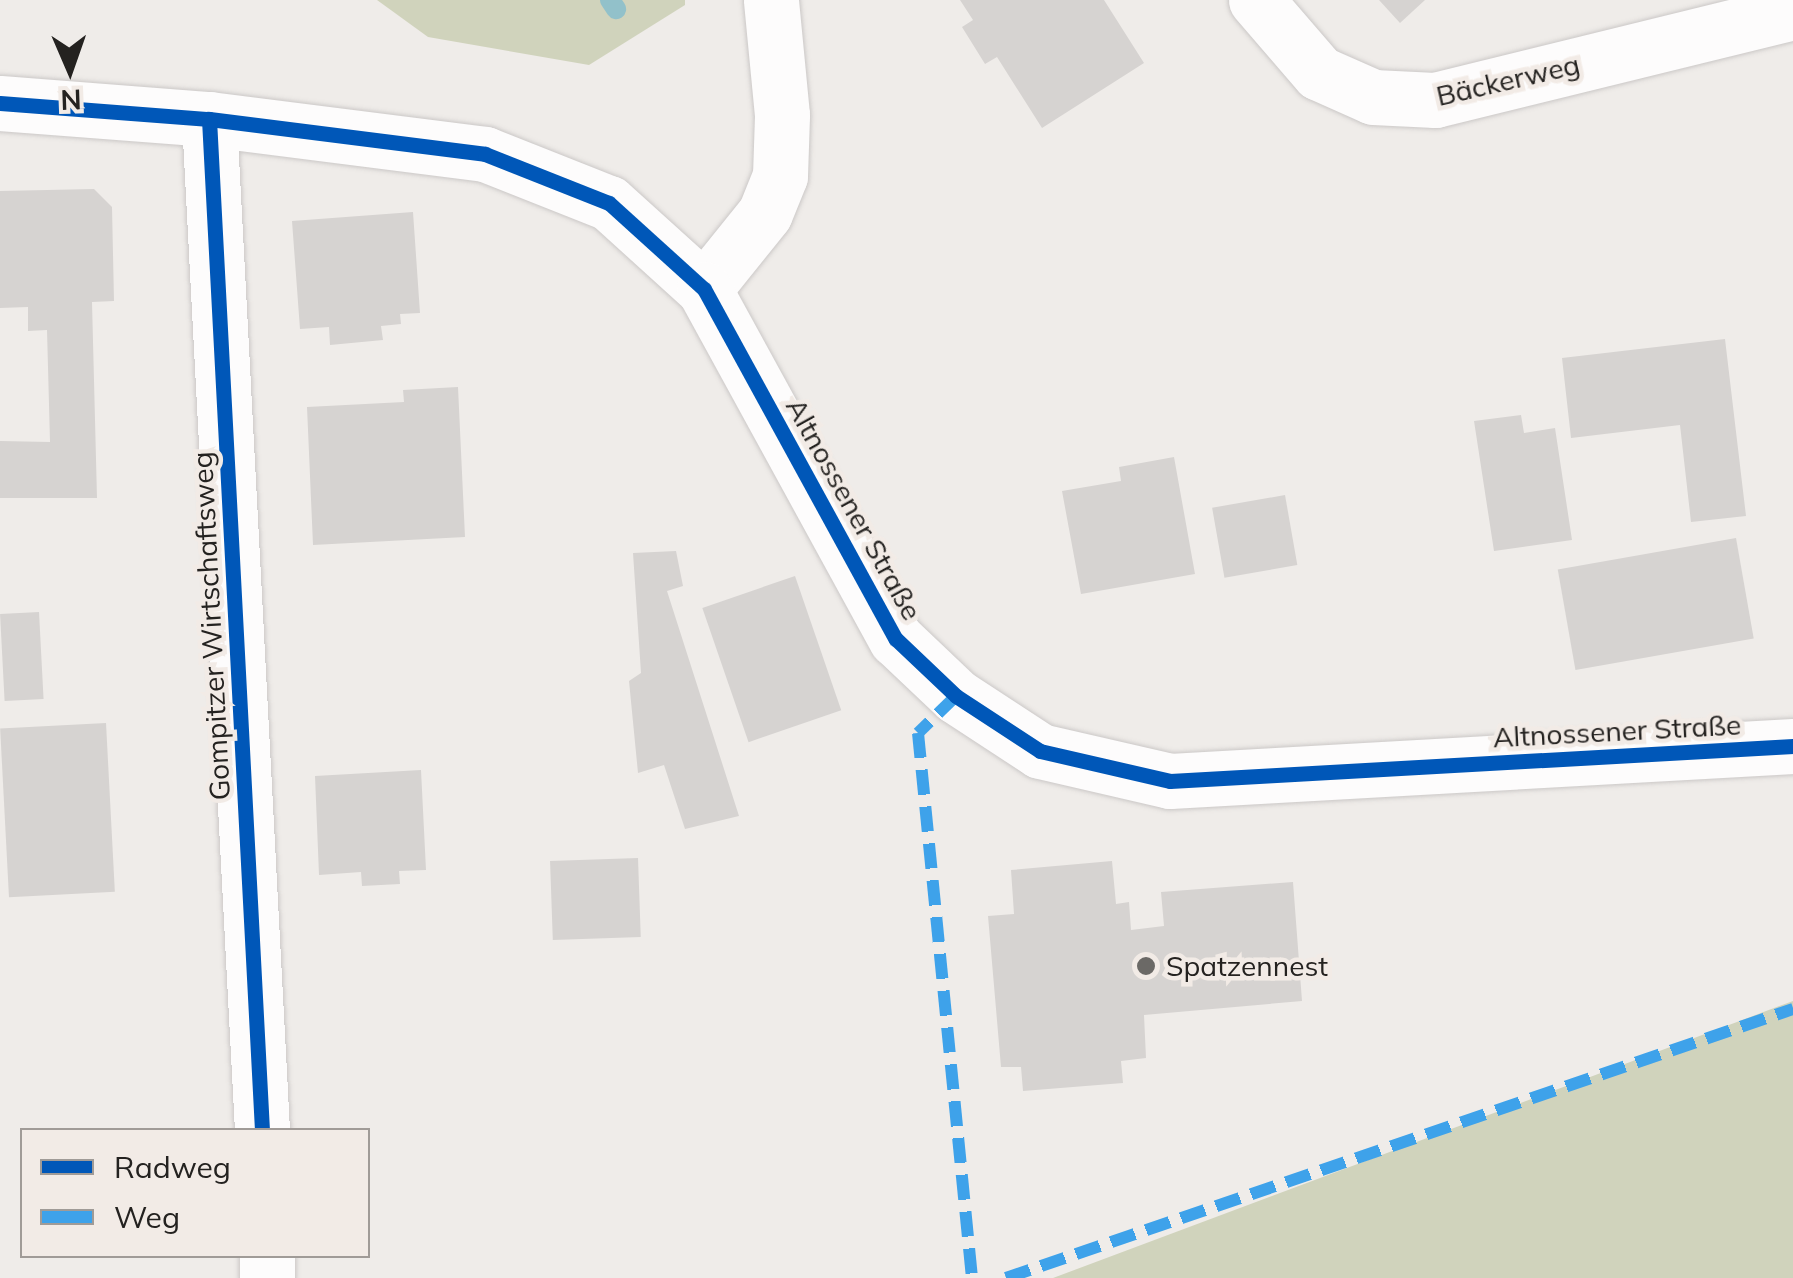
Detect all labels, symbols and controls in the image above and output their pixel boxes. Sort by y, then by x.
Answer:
north arrow [20,20,120,120]
street label: Bäckerweg [1433,47,1583,113]
text: N [60,83,82,118]
street label: Altnossener Straße [779,392,929,626]
street label: Gompitzer Wirtschaftsweg [185,451,237,801]
street label: Altnossener Straße [1492,708,1742,754]
place label: Spatzennest [1166,949,1328,983]
marker: Spatzennest [1135,955,1157,977]
legend [20,1128,370,1258]
text: Radweg [114,1148,231,1186]
text: Weg [114,1198,180,1236]

